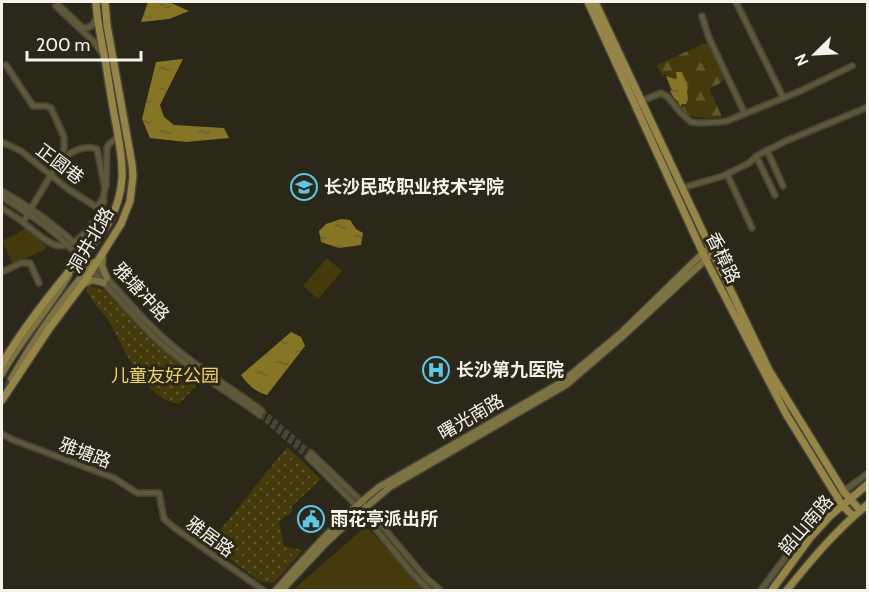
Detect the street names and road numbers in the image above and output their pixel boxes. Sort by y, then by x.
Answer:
street label: 正圆巷 [32,139,88,189]
street label: 洞井北路 [63,203,119,277]
street label: 香樟路 [701,229,745,287]
street label: 雅塘冲路 [108,258,174,326]
street label: 曙光南路 [434,389,508,445]
street label: 雅塘路 [56,433,114,473]
street label: 韶山南路 [774,491,838,559]
street label: 雅居路 [182,512,238,562]

